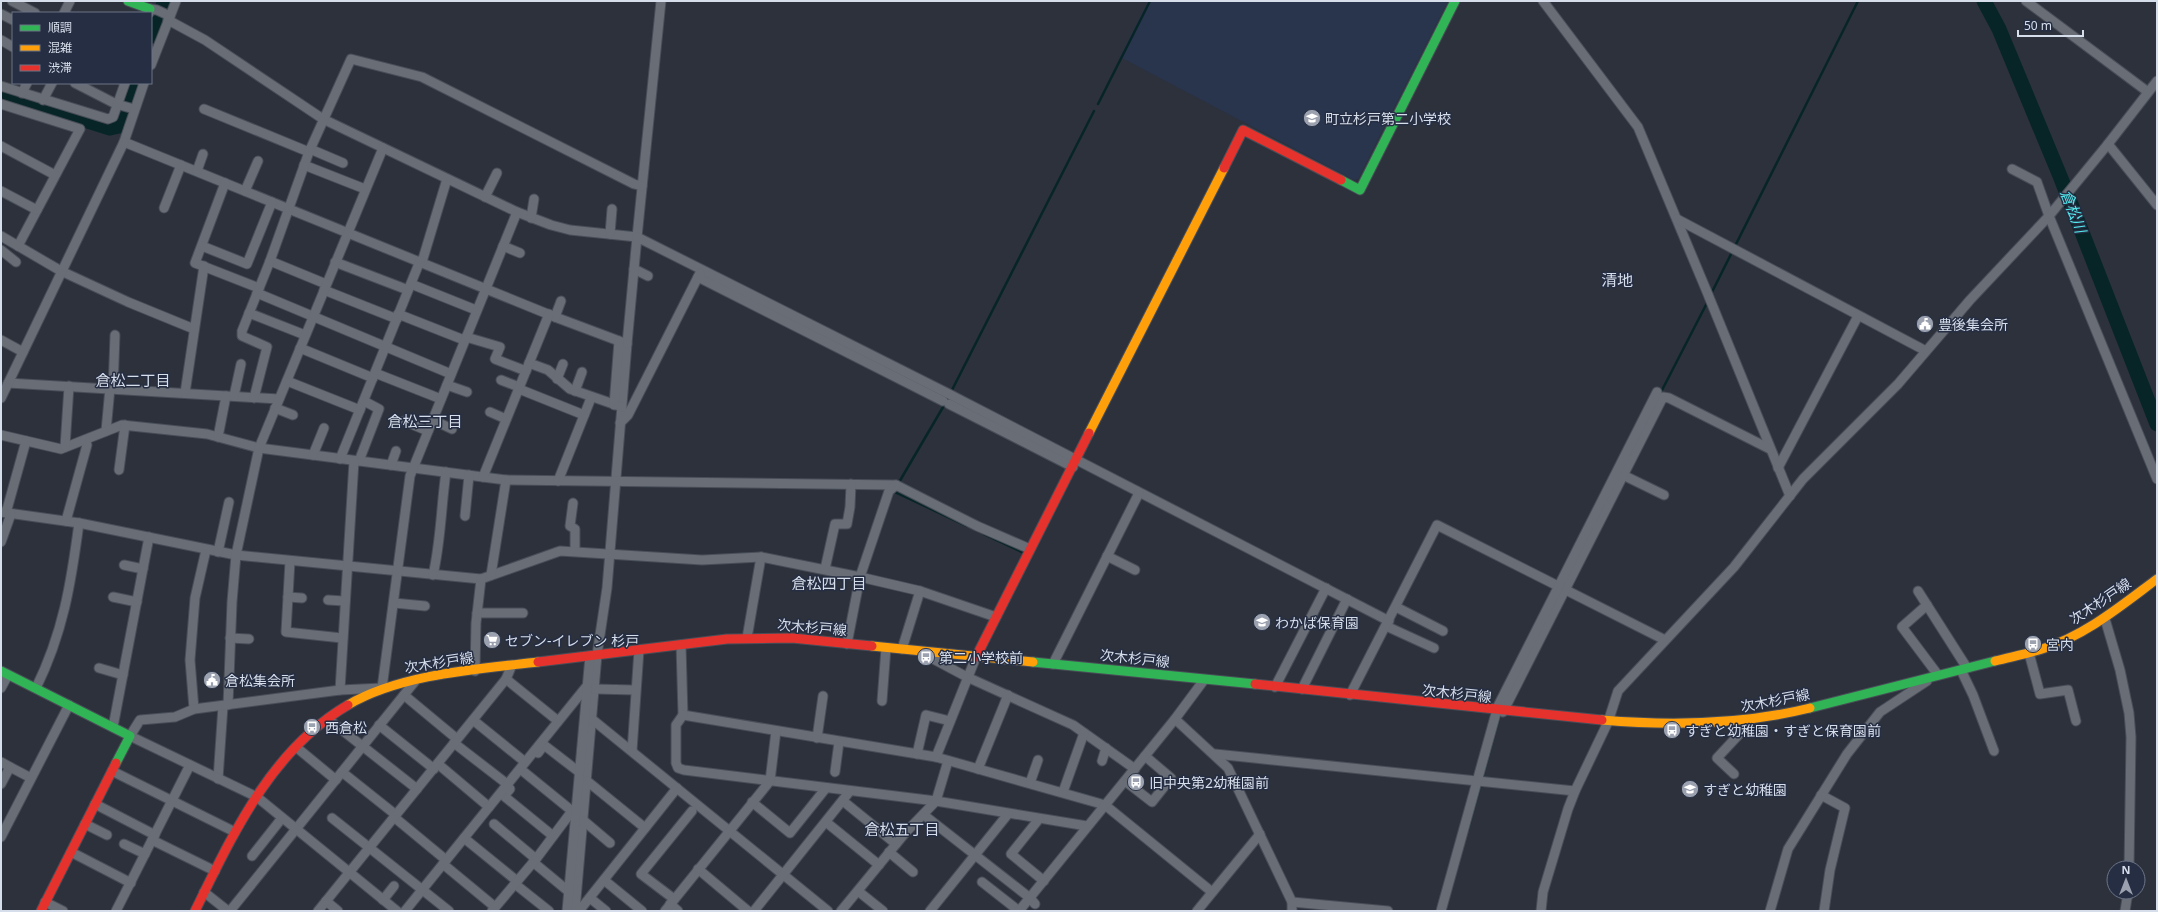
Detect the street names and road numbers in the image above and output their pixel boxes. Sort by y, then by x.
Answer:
street label: 次木杉戸線 [2066,574,2134,628]
street label: 次木杉戸線 [776,614,848,640]
street label: 次木杉戸線 [1099,645,1171,671]
street label: 次木杉戸線 [403,647,475,677]
street label: 次木杉戸線 [1421,680,1493,706]
street label: 次木杉戸線 [1739,684,1811,716]

